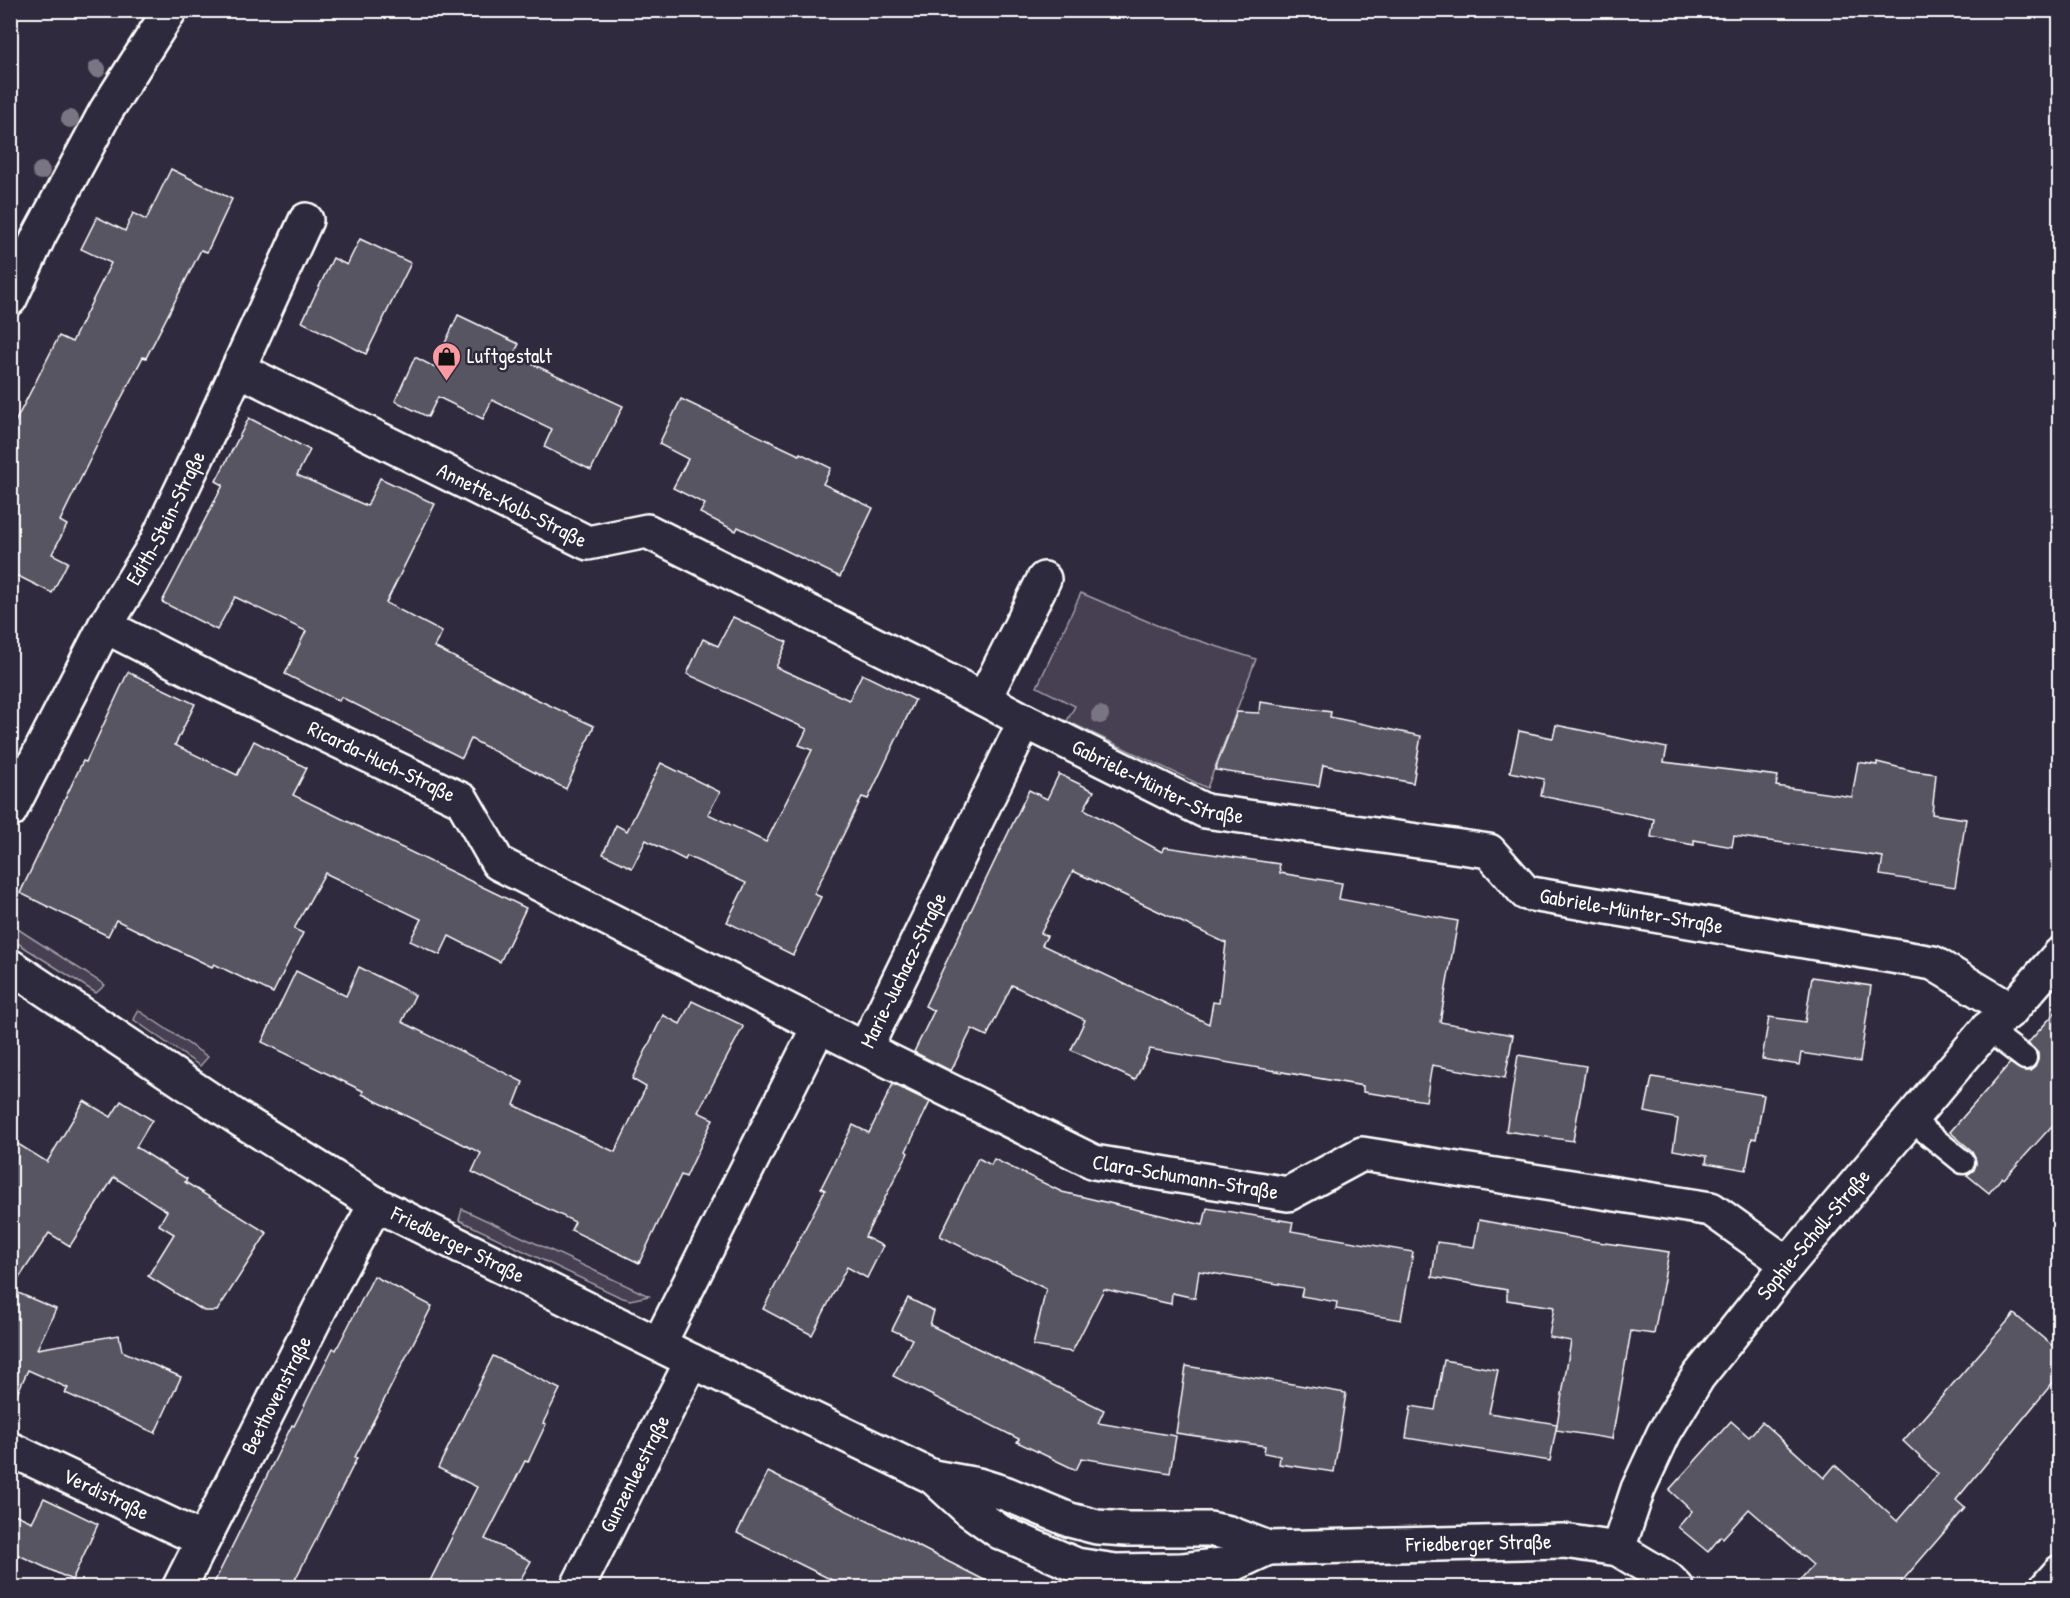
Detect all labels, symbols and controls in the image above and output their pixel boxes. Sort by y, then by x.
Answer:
shop icon: Luftgestalt [430,340,462,382]
place label: Luftgestalt [467,341,553,370]
street label: Edith-Stein-Straße [119,446,212,591]
street label: Annette-Kolb-Straße [432,455,592,554]
street label: Ricarda-Huch-Straße [303,713,460,809]
street label: Gabriele-Münter-Straße [1067,732,1245,830]
street label: Gabriele-Münter-Straße [1537,881,1726,941]
street label: Marie-Juchacz-Straße [853,887,953,1053]
street label: Clara-Schumann-Straße [1090,1147,1281,1206]
street label: Sophie-Scholl-Straße [1750,1162,1877,1306]
street label: Friedberger Straße [385,1198,530,1290]
street label: Beethovenstraße [234,1331,318,1459]
street label: Gunzenleestraße [592,1410,676,1537]
street label: Verdistraße [58,1461,154,1527]
street label: Friedberger Straße [1404,1526,1552,1559]

